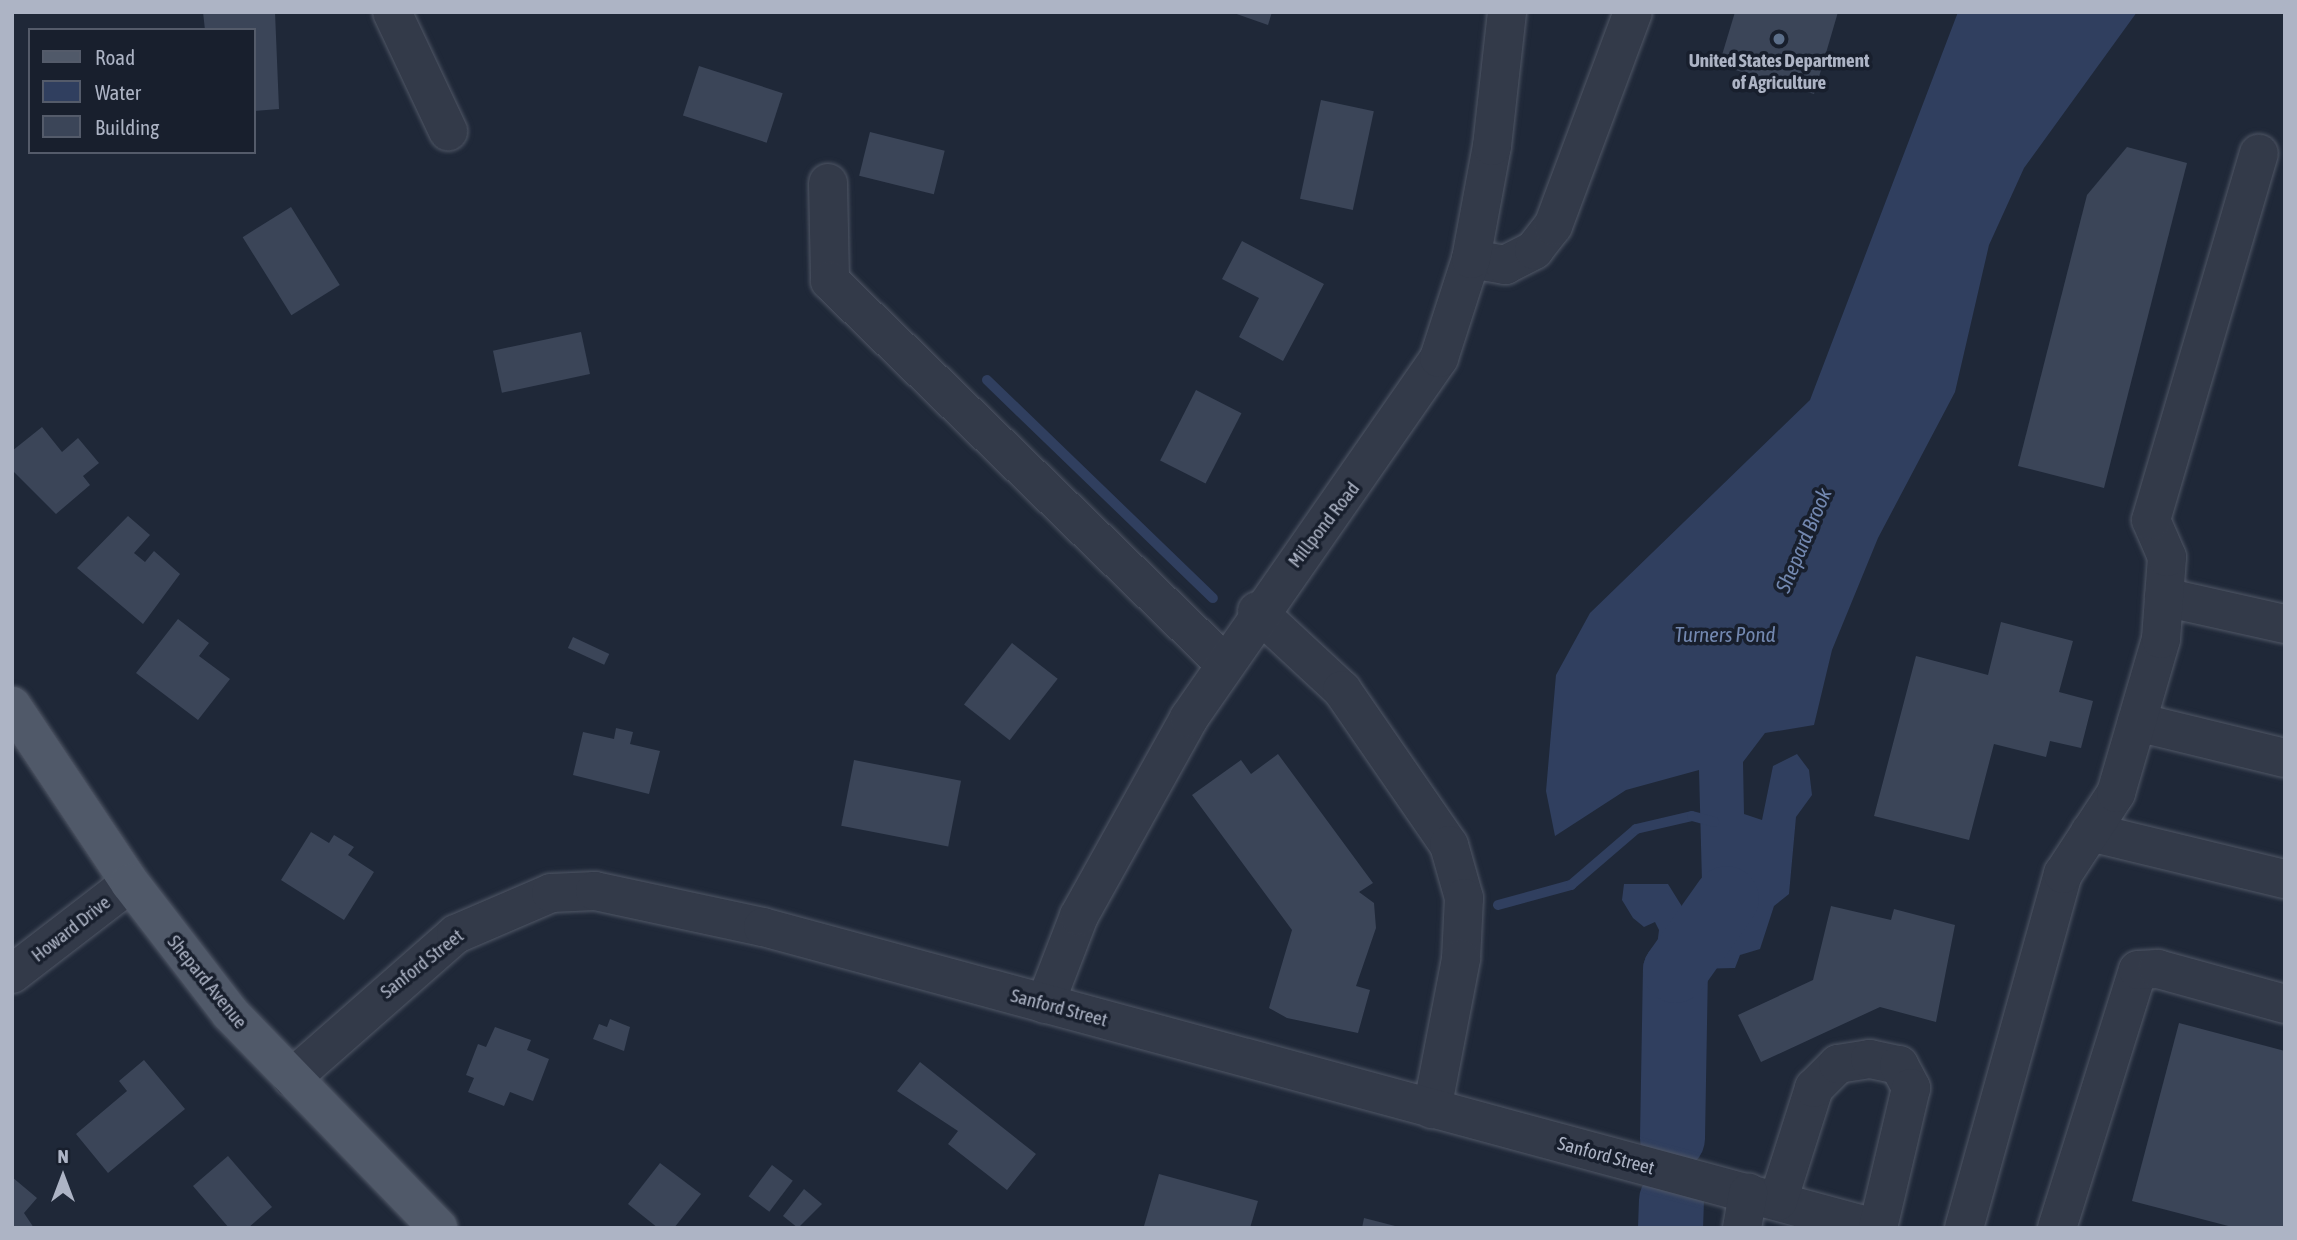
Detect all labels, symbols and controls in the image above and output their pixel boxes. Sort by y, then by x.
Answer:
legend [28,28,256,154]
marker: United States Department of Agriculture [1771,31,1787,47]
text: Road [95,45,135,69]
place label: United States Department of Agriculture [1689,50,1869,94]
text: Water [95,80,141,104]
text: Building [95,115,159,139]
street label: Millpond Road [1284,478,1364,572]
water label: Shepard Brook [1770,484,1836,596]
water label: Turners Pond [1675,621,1775,647]
street label: Howard Drive [27,891,115,967]
street label: Sanford Street [376,925,468,1003]
street label: Shepard Avenue [162,931,252,1033]
street label: Sanford Street [1008,984,1110,1032]
street label: Sanford Street [1555,1132,1657,1180]
north arrow [28,1142,98,1212]
text: N [57,1145,69,1167]

